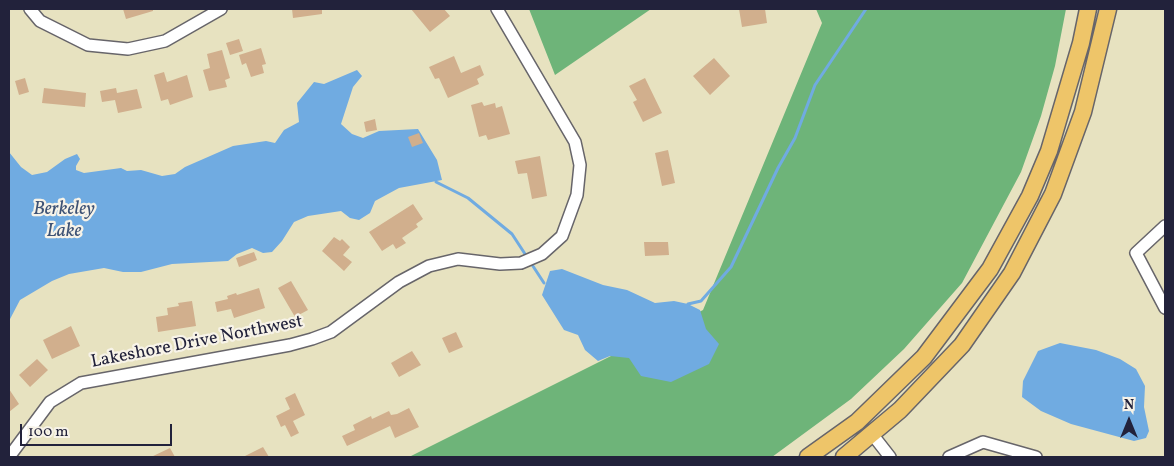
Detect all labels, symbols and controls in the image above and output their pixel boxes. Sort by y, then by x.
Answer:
water label: Berkeley Lake [33,200,95,244]
street label: Lakeshore Drive Northwest [89,312,305,374]
north arrow [1104,396,1154,446]
text: N [1124,396,1134,415]
scale bar [22,414,175,446]
text: 100 m [28,422,68,443]

